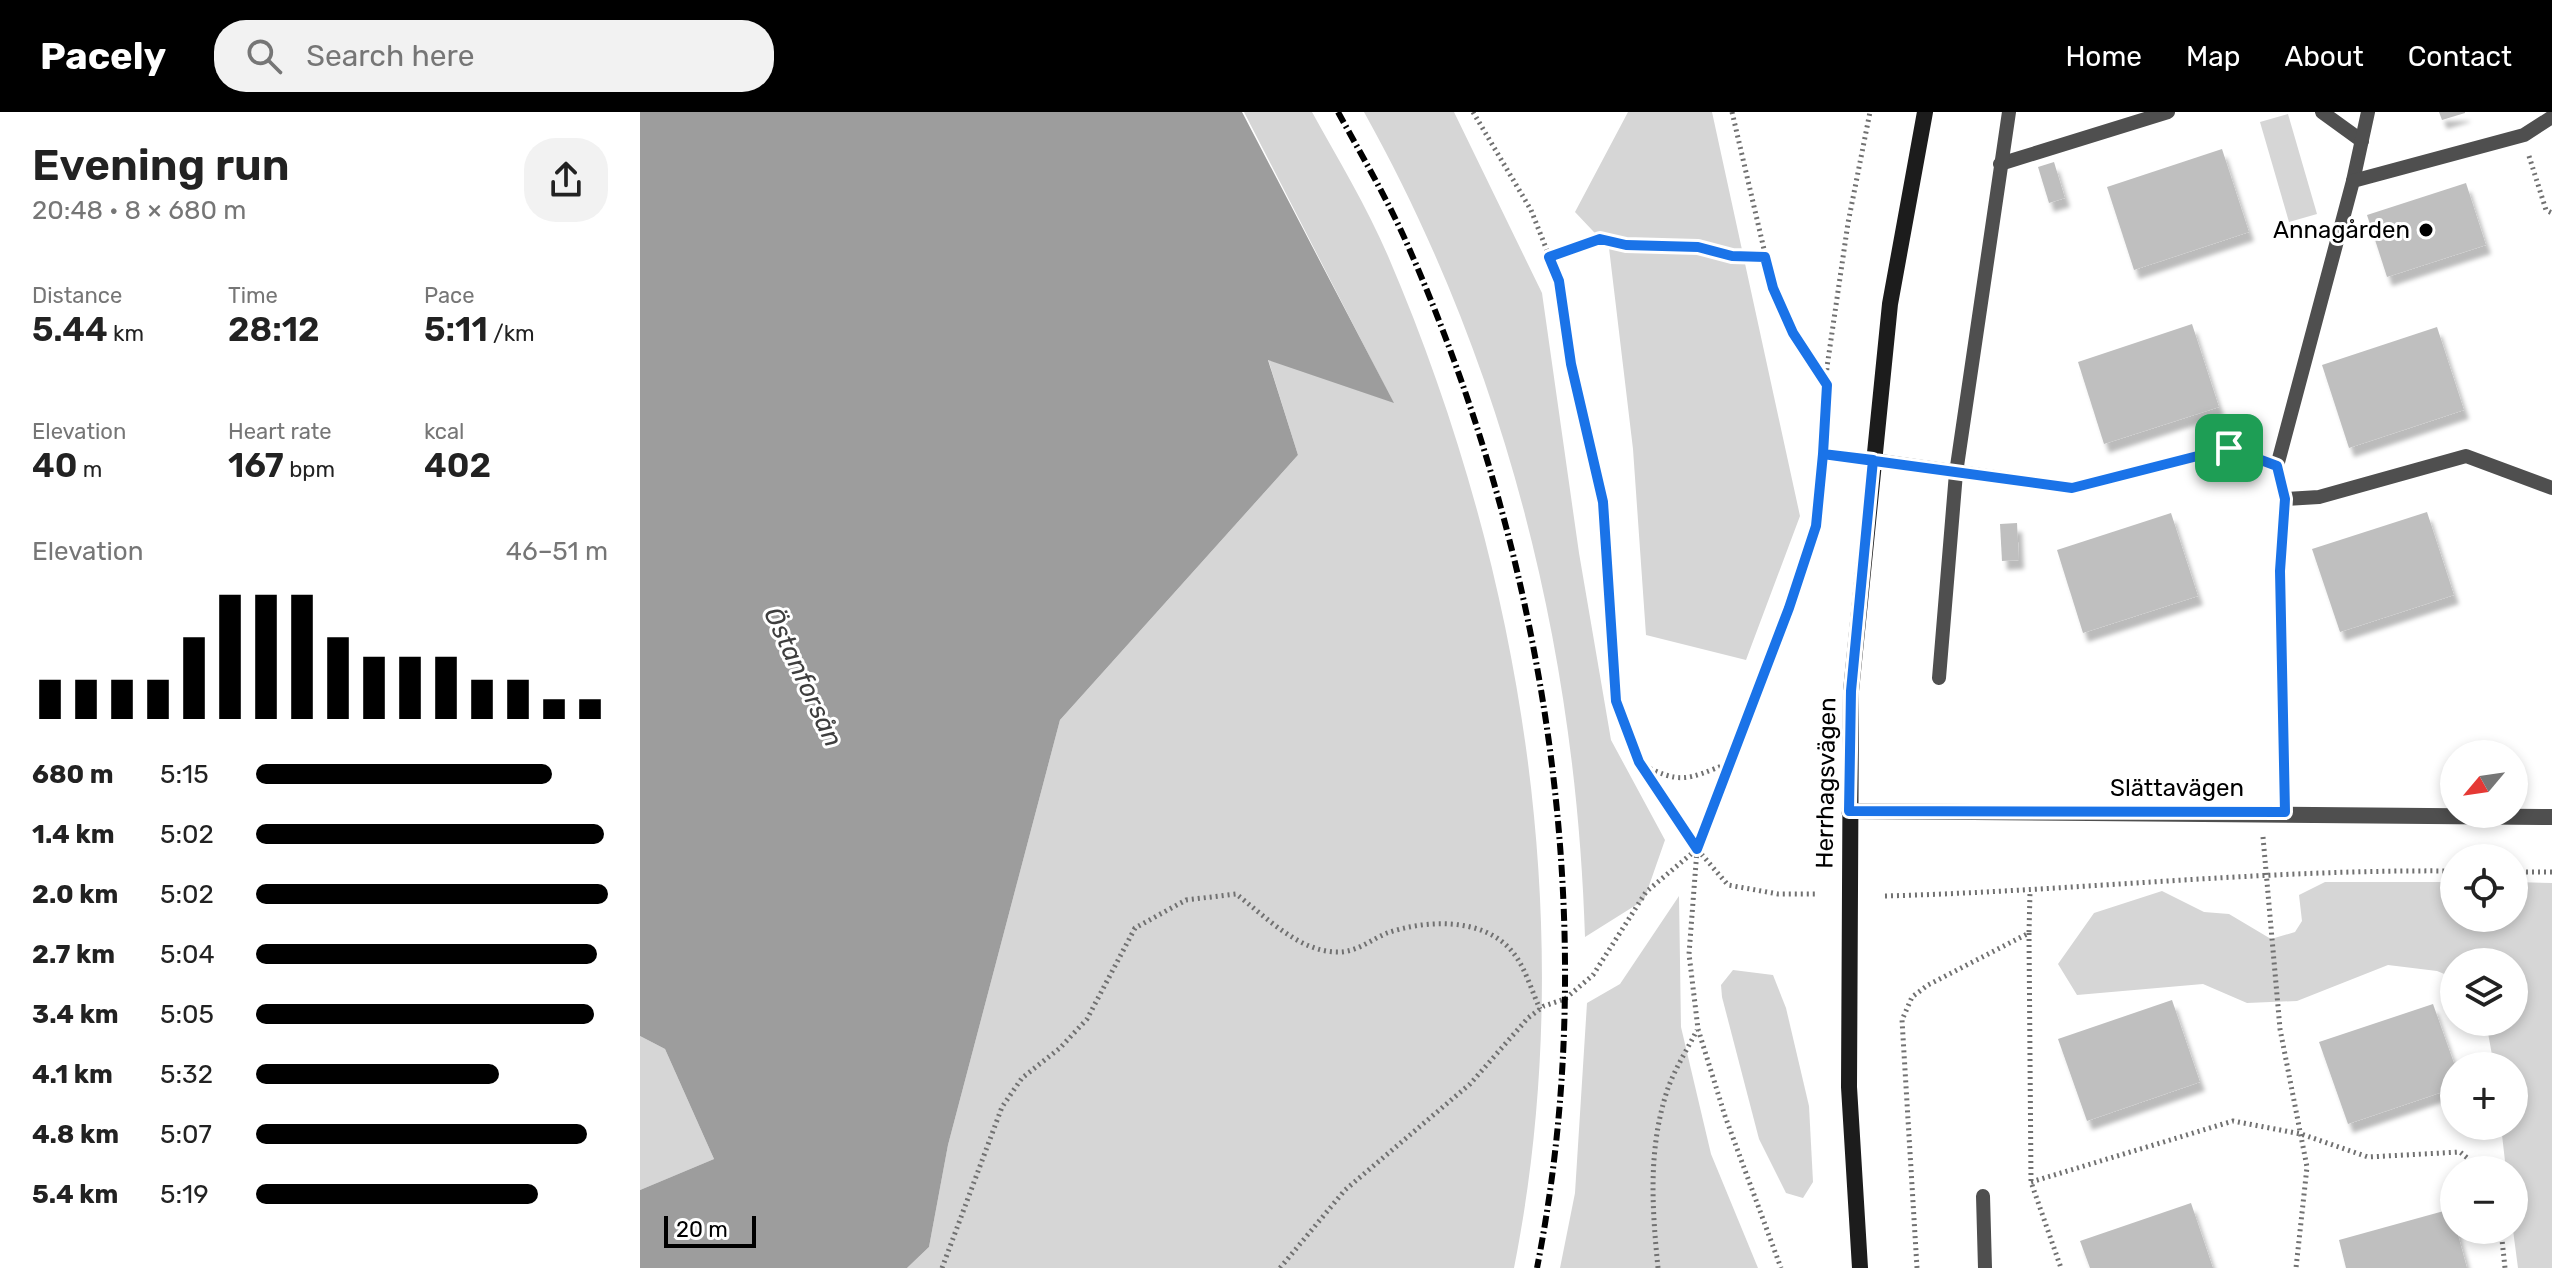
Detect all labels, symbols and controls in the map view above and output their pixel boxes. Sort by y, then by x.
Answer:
search box [214,20,774,92]
text: Pacely [40,33,166,79]
icon: search [242,34,286,78]
text: Search here [306,38,475,74]
text: Home [2065,40,2142,73]
text: Map [2186,40,2240,73]
text: About [2284,40,2364,73]
text: Contact [2408,40,2512,73]
button: share [524,138,608,222]
text: Evening run [32,139,290,191]
text: 20:48 · 8 × 680 m [32,195,246,226]
place label: Annagården [2273,216,2410,244]
marker: Annagården [2417,221,2435,239]
text: Distance [32,282,122,309]
text: Time [228,282,278,309]
text: Pace [424,282,475,309]
text: 5.44 [32,309,108,350]
text: 28:12 [228,309,320,350]
text: 5:11 [424,309,488,350]
text: km [108,320,144,347]
text: /km [488,320,535,347]
pin [2195,414,2263,482]
text: Elevation [32,418,126,445]
text: Heart rate [228,418,332,445]
text: kcal [424,418,464,445]
icon: arrive [2207,426,2251,470]
text: 40 [32,445,77,486]
text: 167 [228,445,284,486]
text: 402 [424,445,491,486]
text: m [77,456,102,483]
text: bpm [284,456,335,483]
text: Elevation [32,536,143,567]
text: 46–51 m [506,536,608,567]
water label: Östanforsån [757,602,849,752]
street label: Herrhagsvägen [1811,697,1841,869]
north arrow [2440,740,2528,828]
map controls [2440,740,2528,1244]
text: 680 m [32,759,114,790]
text: 5:15 [160,759,209,790]
street label: Slättavägen [2110,774,2244,802]
text: 1.4 km [32,819,114,850]
text: 5:02 [160,819,214,850]
button: locate [2440,844,2528,932]
text: 2.0 km [32,879,118,910]
text: 5:02 [160,879,214,910]
text: 2.7 km [32,939,115,970]
text: 5:04 [160,939,215,970]
button: layers [2440,948,2528,1036]
text: 3.4 km [32,999,119,1030]
text: 5:05 [160,999,214,1030]
button: + [2440,1052,2528,1140]
text: 4.1 km [32,1059,113,1090]
text: 5:32 [160,1059,213,1090]
text: 4.8 km [32,1119,119,1150]
text: 5:07 [160,1119,212,1150]
button: − [2440,1156,2528,1244]
text: 5.4 km [32,1179,118,1210]
text: 5:19 [160,1179,209,1210]
scale bar [664,1212,756,1248]
text: 20 m [676,1216,728,1243]

